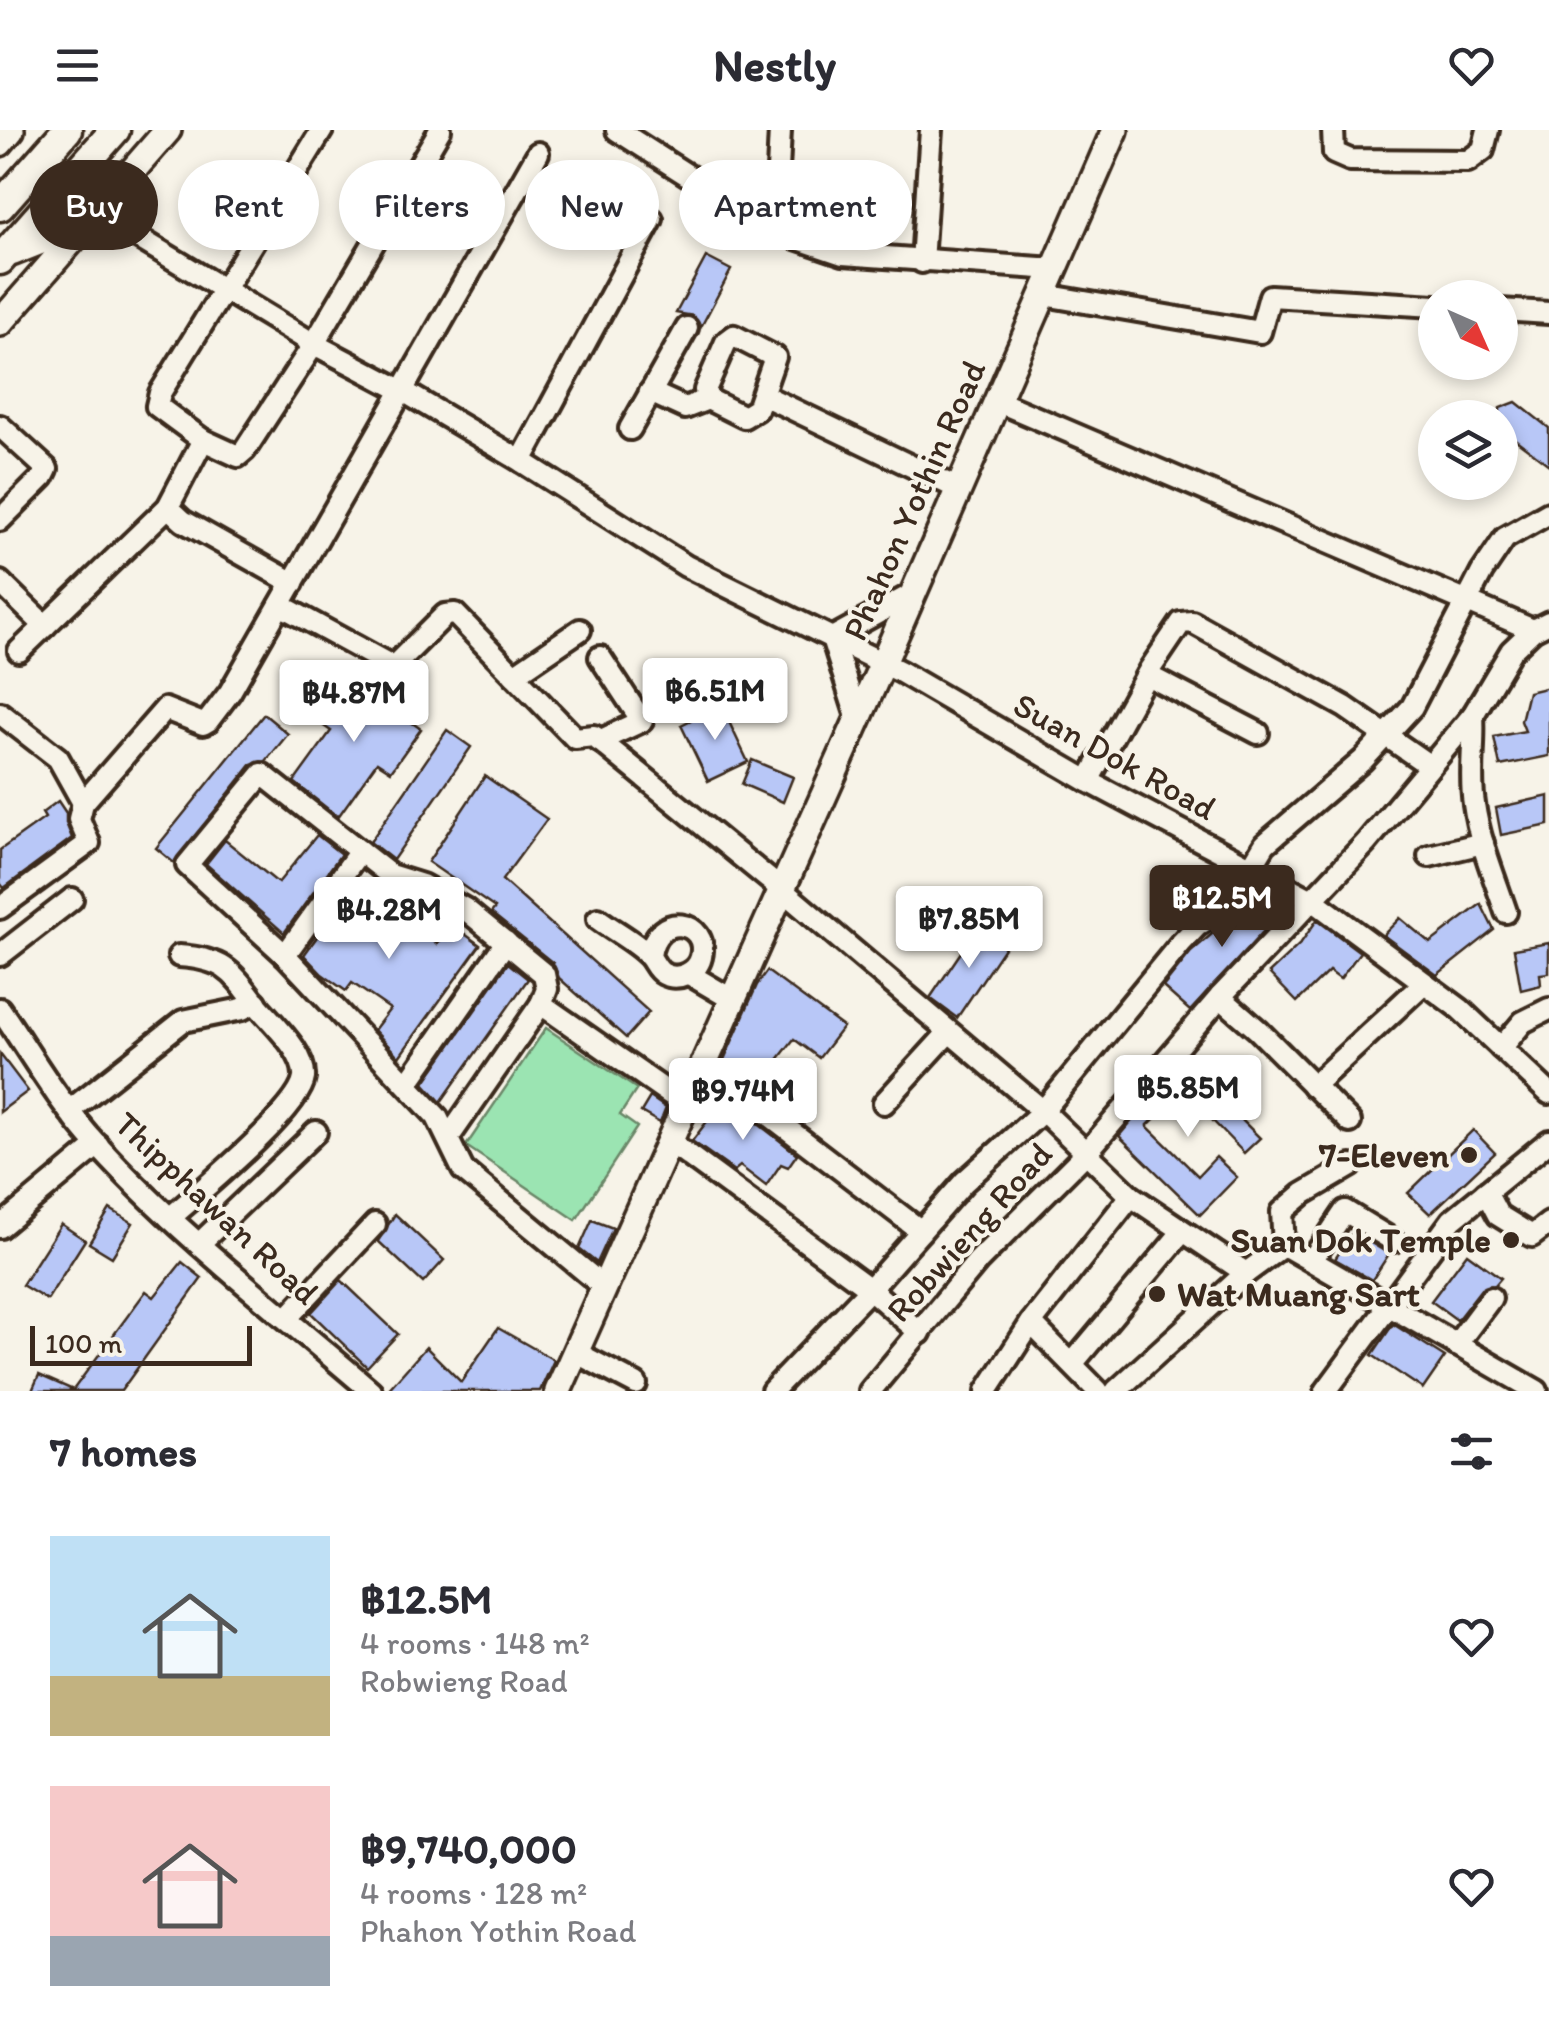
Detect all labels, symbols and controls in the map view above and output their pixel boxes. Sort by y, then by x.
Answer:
icon: menu [50,38,105,93]
text: Nestly [713,38,836,92]
icon: heart [1444,38,1499,93]
chip: Buy [30,160,158,250]
chip: Rent [178,160,319,250]
chip: Filters [339,160,505,250]
chip: New [525,160,659,250]
chip: Apartment [679,160,912,250]
north arrow [1418,280,1518,380]
map controls [1418,280,1518,500]
street label: Phahon Yothin Road [833,353,995,647]
button: layers [1418,400,1518,500]
pin: ฿6.51M [634,658,796,743]
pin: ฿4.87M [273,660,435,745]
text: ฿6.51M [665,671,765,709]
text: ฿4.87M [302,673,406,711]
street label: Suan Dok Road [1006,683,1224,829]
pin: ฿12.5M [1141,865,1303,950]
pin: ฿4.28M [308,877,470,962]
text: ฿12.5M [1172,878,1272,916]
pin: ฿7.85M [888,886,1050,971]
text: ฿4.28M [336,890,442,928]
text: ฿7.85M [918,899,1020,937]
pin: ฿5.85M [1107,1055,1269,1140]
pin: ฿9.74M [662,1058,824,1143]
text: ฿5.85M [1136,1068,1240,1106]
text: ฿9.74M [691,1071,795,1109]
street label: Thipphawan Road [106,1102,328,1314]
street label: Robwieng Road [877,1133,1061,1330]
place label: 7-Eleven [1318,1134,1449,1176]
marker: 7-Eleven [1458,1144,1480,1166]
place label: Suan Dok Temple [1231,1219,1491,1261]
marker: Suan Dok Temple [1500,1229,1522,1251]
place label: Wat Muang Sart [1177,1273,1420,1315]
marker: Wat Muang Sart [1146,1283,1168,1305]
scale bar [30,1321,252,1366]
text: 100 m [45,1326,122,1360]
icon: filters [1444,1424,1499,1479]
text: 7 homes [50,1426,197,1477]
text: ฿12.5M [360,1573,492,1624]
icon: home [130,1576,250,1696]
icon: heart [1444,1609,1499,1664]
text: 4 rooms · 148 m² [360,1624,590,1662]
text: Robwieng Road [360,1662,568,1700]
text: ฿9,740,000 [360,1823,577,1874]
icon: home [130,1826,250,1946]
icon: heart [1444,1859,1499,1914]
text: 4 rooms · 128 m² [360,1874,587,1912]
text: Phahon Yothin Road [360,1912,636,1950]

